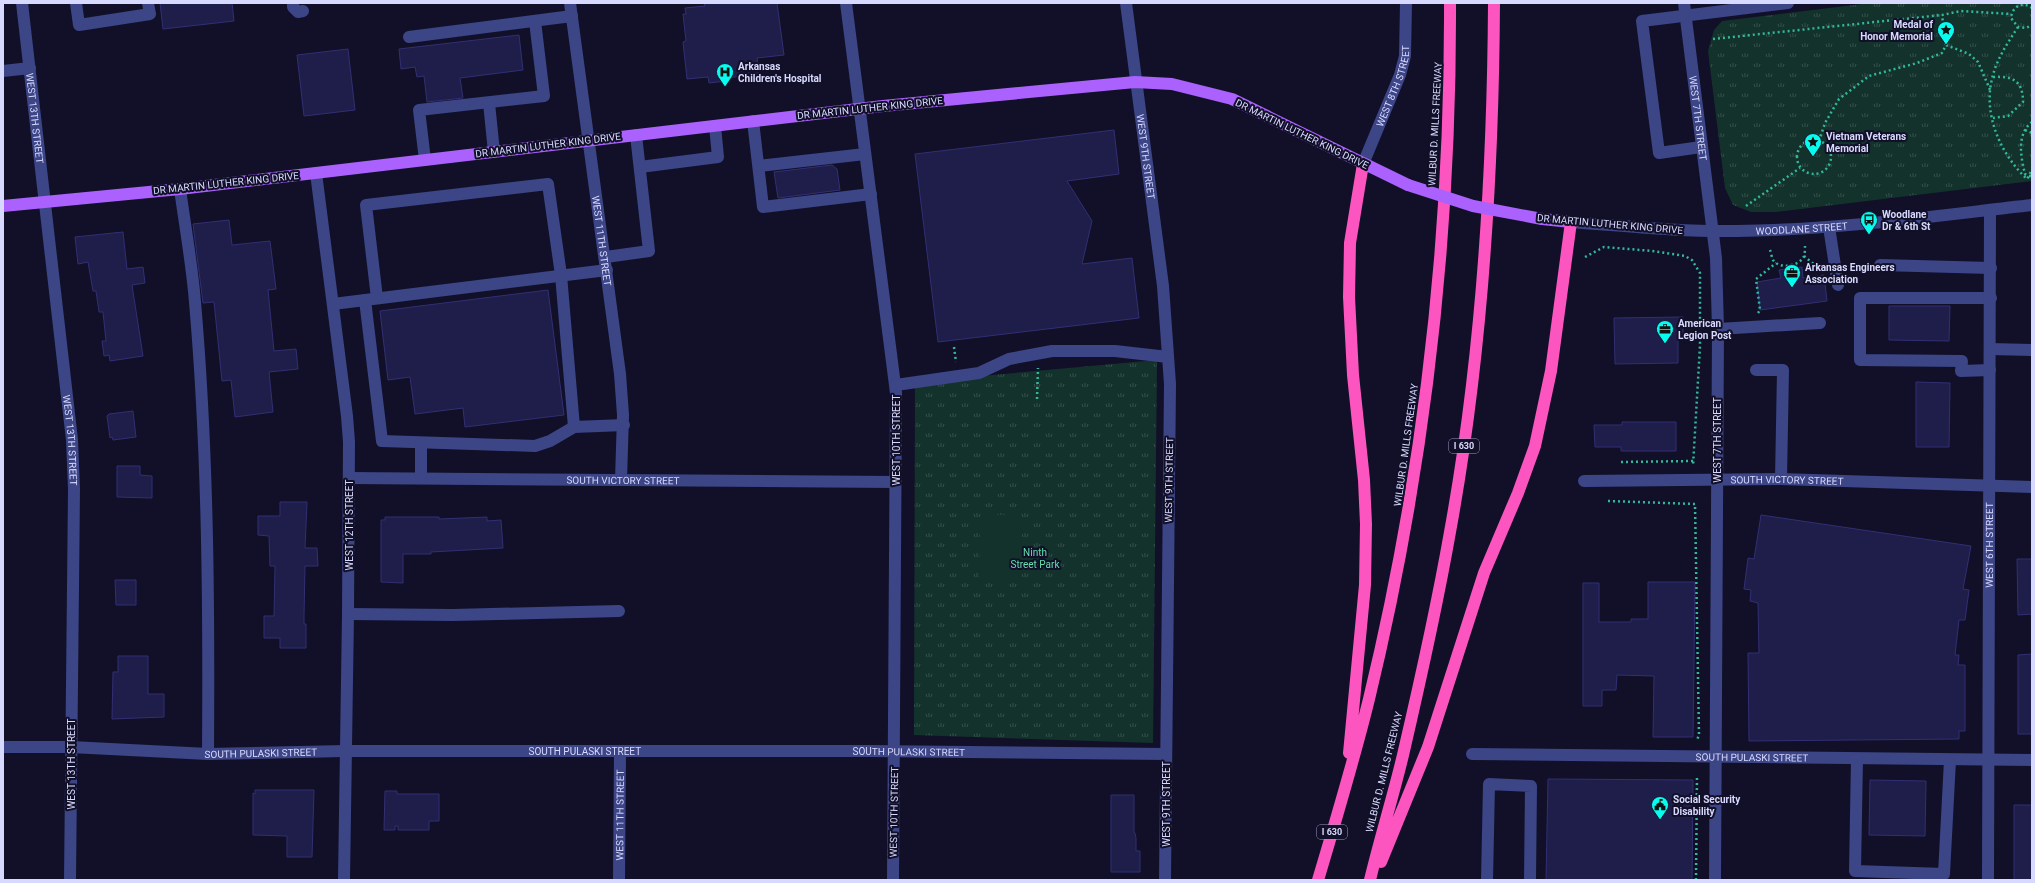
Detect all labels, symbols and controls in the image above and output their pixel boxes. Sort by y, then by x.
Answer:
place label: Medal of Honor Memorial [1860,19,1933,42]
place icon: Medal of Honor Memorial [1936,20,1956,45]
street label: WEST 8TH STREET [1374,45,1411,128]
place label: Arkansas Children's Hospital [738,61,822,84]
hospital icon: Arkansas Children's Hospital [715,62,735,87]
street label: WILBUR D. MILLS FREEWAY [1426,62,1444,186]
street label: WEST 13TH STREET [25,72,46,164]
street label: WEST 7TH STREET [1688,75,1709,161]
street label: DR MARTIN LUTHER KING DRIVE [797,95,944,121]
street label: DR MARTIN LUTHER KING DRIVE [1234,97,1371,171]
street label: WEST 9TH STREET [1135,114,1157,200]
street label: DR MARTIN LUTHER KING DRIVE [475,131,622,159]
place label: Vietnam Veterans Memorial [1826,131,1906,154]
place icon: Vietnam Veterans Memorial [1803,132,1823,157]
street label: DR MARTIN LUTHER KING DRIVE [153,170,300,196]
street label: WEST 11TH STREET [591,195,614,287]
place label: Woodlane Dr & 6th St [1882,209,1931,232]
bus stop icon: Woodlane Dr & 6th St [1859,210,1879,235]
street label: DR MARTIN LUTHER KING DRIVE [1537,212,1684,236]
street label: WOODLANE STREET [1756,220,1848,236]
place label: Arkansas Engineers Association [1805,262,1895,285]
office icon: Arkansas Engineers Association [1782,263,1802,288]
place label: American Legion Post [1678,318,1732,341]
office icon: American Legion Post [1655,319,1675,344]
street label: WILBUR D. MILLS FREEWAY [1392,383,1420,507]
street label: WEST 13TH STREET [61,394,79,486]
street label: WEST 10TH STREET [891,394,902,486]
street label: WEST 7TH STREET [1712,397,1723,483]
street label: WEST 9TH STREET [1163,437,1175,523]
road number: I 630 [1449,439,1479,453]
street label: SOUTH VICTORY STREET [1730,473,1844,486]
street label: SOUTH VICTORY STREET [566,474,680,486]
street label: WEST 12TH STREET [344,479,355,571]
street label: WEST 6TH STREET [1983,502,1995,588]
park label: Ninth Street Park [1010,547,1060,570]
street label: WILBUR D. MILLS FREEWAY [1364,711,1404,833]
street label: WEST 13TH STREET [66,718,77,810]
street label: SOUTH PULASKI STREET [204,746,317,760]
street label: SOUTH PULASKI STREET [528,746,641,757]
street label: SOUTH PULASKI STREET [852,746,965,757]
street label: SOUTH PULASKI STREET [1696,751,1808,763]
street label: WEST 9TH STREET [1161,761,1172,847]
street label: WEST 10TH STREET [888,766,900,858]
street label: WEST 11TH STREET [614,769,625,861]
place label: Social Security Disability [1673,794,1741,817]
public building icon: Social Security Disability [1650,795,1670,820]
road number: I 630 [1317,825,1347,839]

